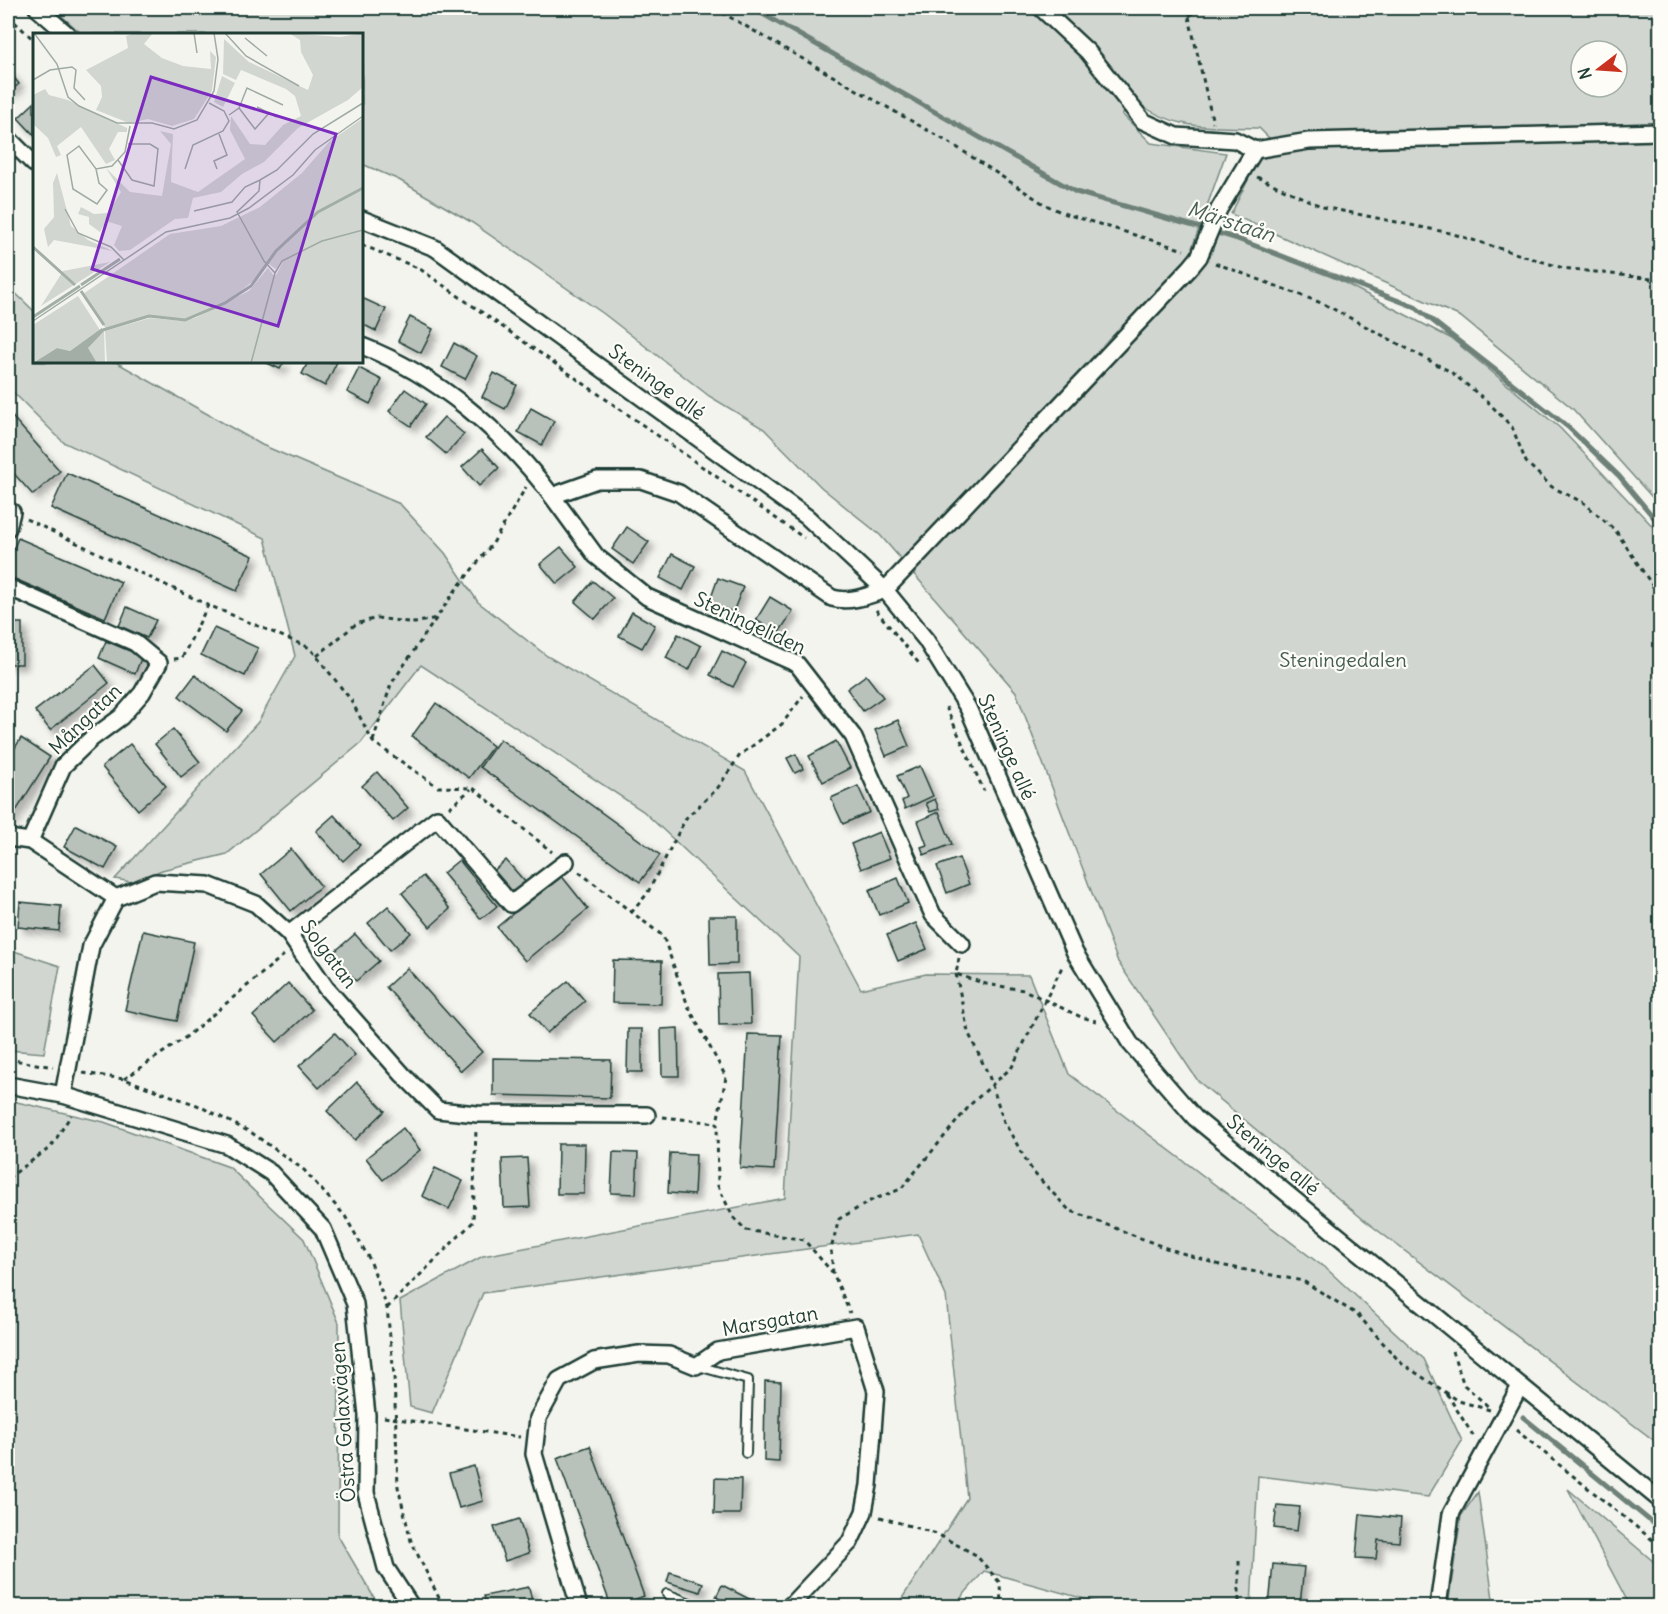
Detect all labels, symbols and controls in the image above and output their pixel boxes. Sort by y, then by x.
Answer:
inset map [33,33,363,363]
north arrow [1569,39,1629,99]
text: N [1573,65,1596,82]
water label: Märstaån [1184,195,1279,249]
street label: Steninge allé [604,338,711,425]
street label: Steningeliden [690,586,810,659]
park label: Steningedalen [1279,647,1407,672]
street label: Mångatan [43,678,126,759]
street label: Steninge allé [973,690,1042,804]
street label: Solgatan [296,915,363,993]
street label: Steninge allé [1222,1109,1325,1201]
street label: Marsgatan [720,1300,820,1341]
street label: Östra Galaxvägen [324,1341,361,1503]

